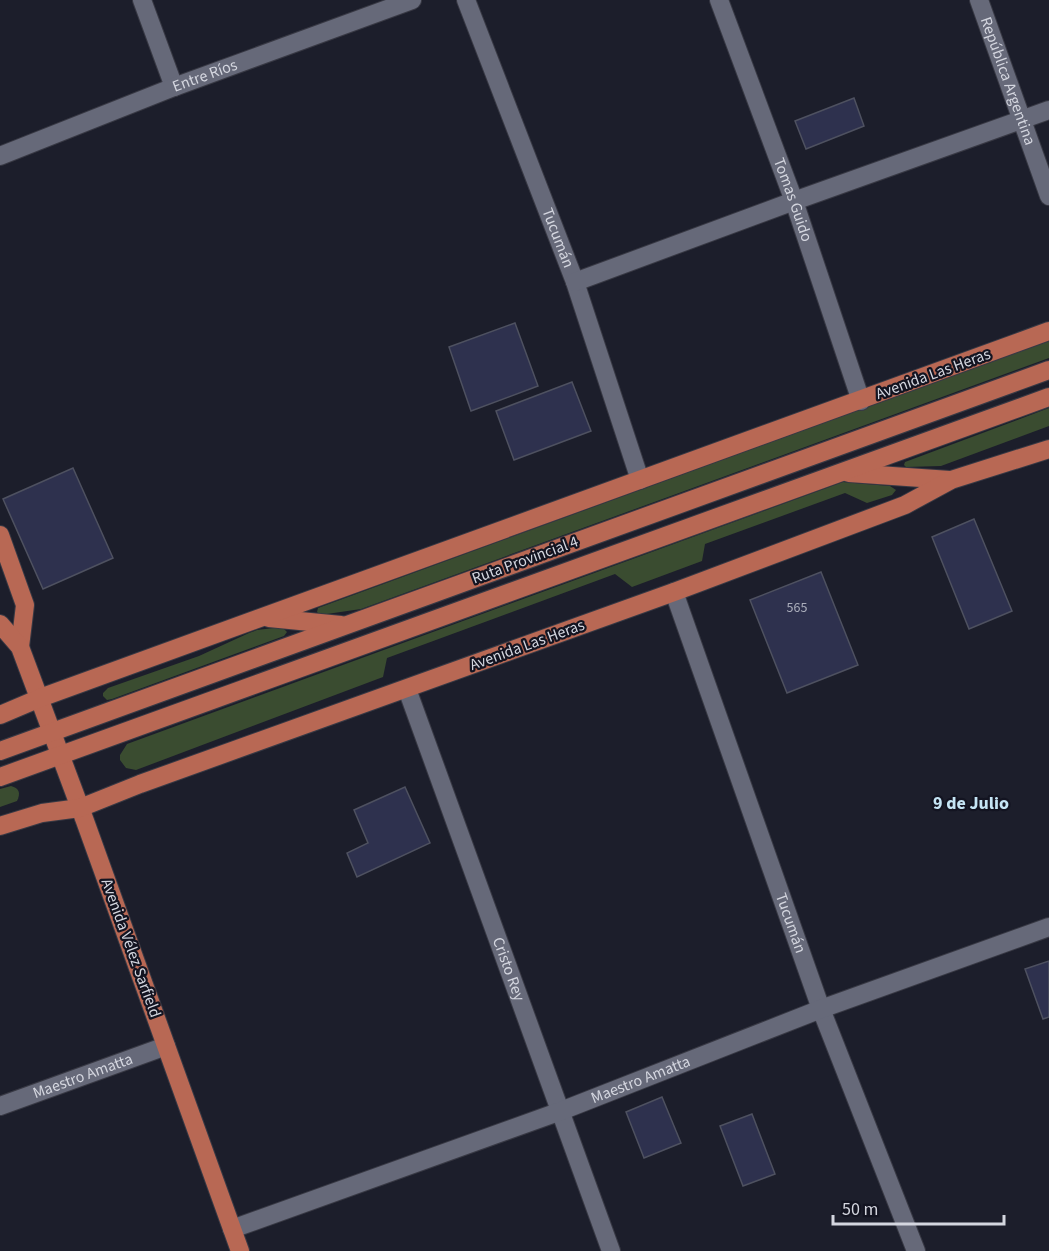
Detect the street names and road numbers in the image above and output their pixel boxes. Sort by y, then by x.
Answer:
street label: República Argentina [975,14,1041,148]
street label: Entre Ríos [169,54,241,98]
street label: Tomas Guido [768,155,818,245]
street label: Tucumán [536,205,579,271]
street label: Avenida Las Heras [872,343,994,405]
street label: Ruta Provincial 4 [469,531,581,589]
street label: Avenida Las Heras [466,614,588,676]
street label: Avenida Vélez Sarfield [96,875,166,1021]
street label: Tucumán [770,890,811,956]
street label: Cristo Rey [487,934,531,1005]
street label: Maestro Amatta [30,1048,136,1104]
street label: Maestro Amatta [588,1050,693,1109]

